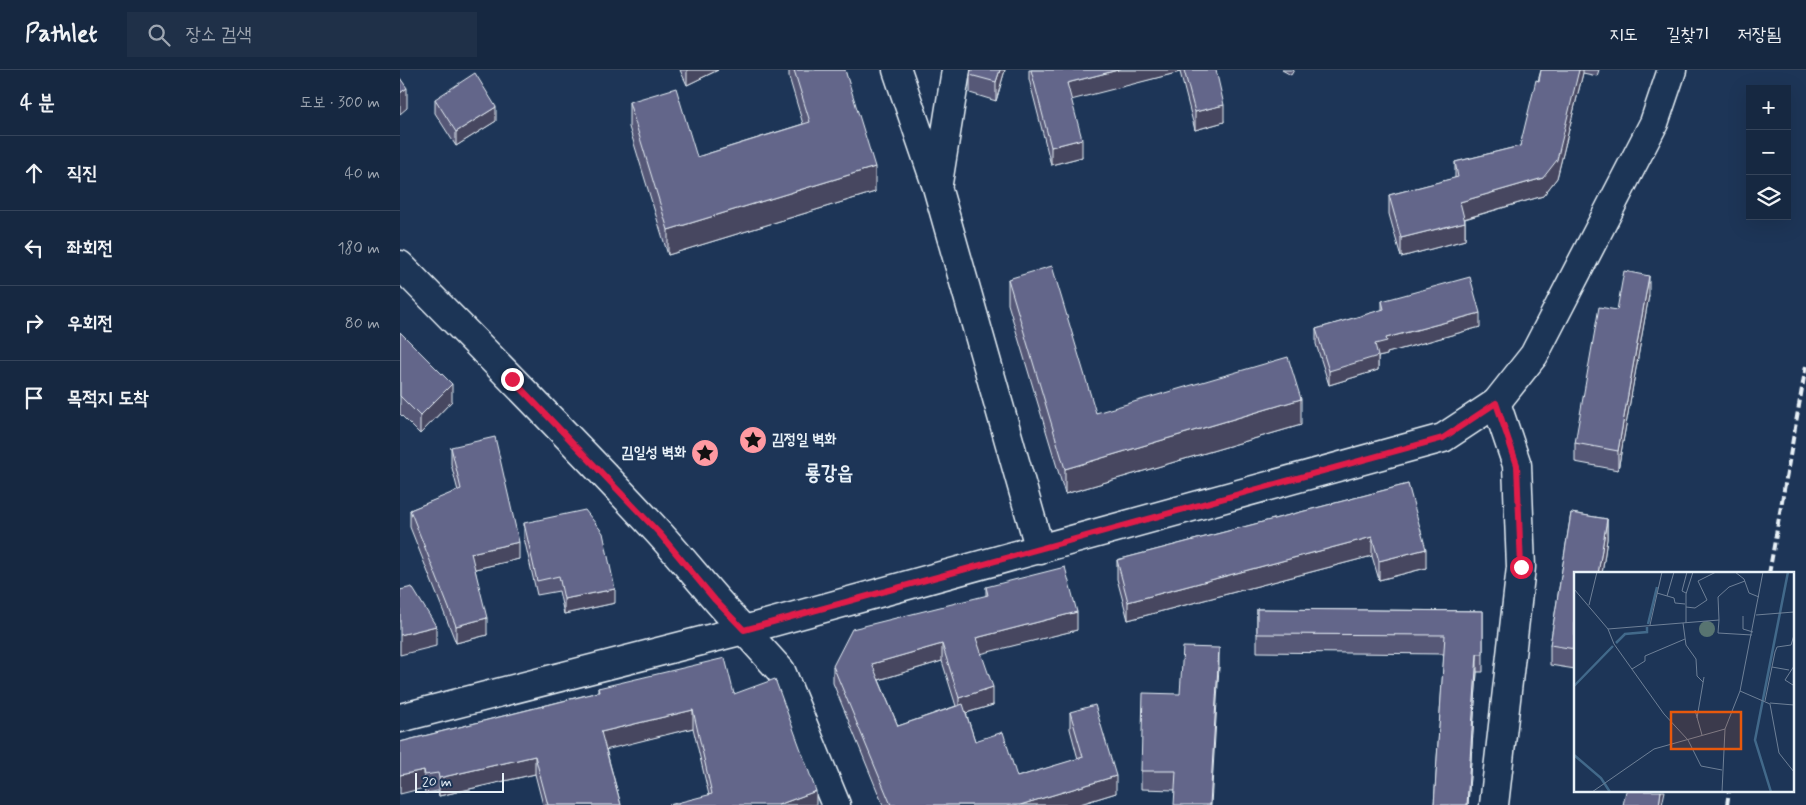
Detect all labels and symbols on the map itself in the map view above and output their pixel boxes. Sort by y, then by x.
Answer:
route end [501,368,524,391]
place icon: 김정일 벽화 [738,425,768,455]
place label: 김정일 벽화 [772,430,837,450]
place icon: 김일성 벽화 [690,438,720,468]
place label: 김일성 벽화 [622,443,687,463]
district label: 룡강읍 [805,460,853,487]
route start [1510,556,1533,579]
inset map [1574,572,1794,792]
scale bar [415,770,504,793]

